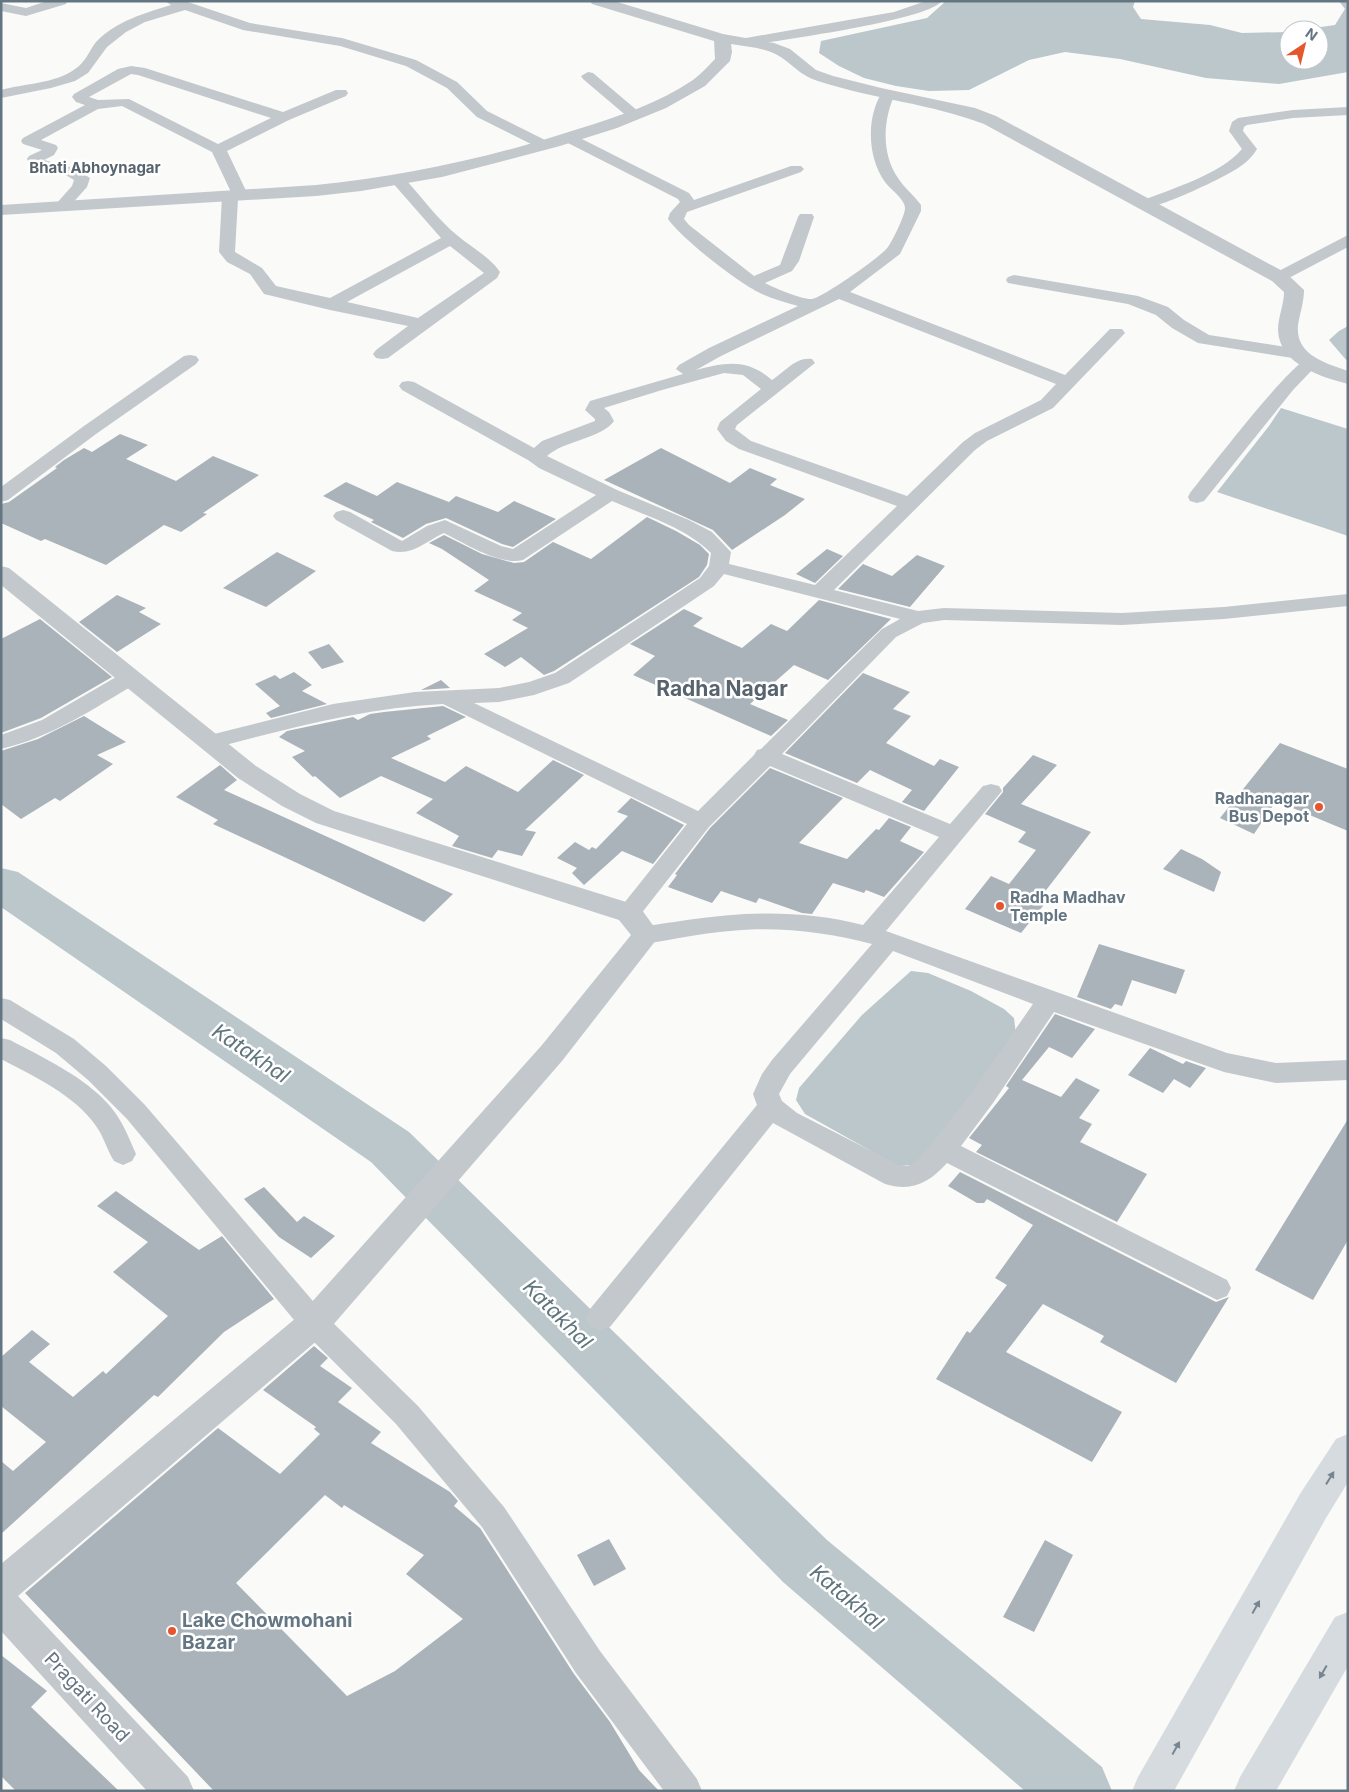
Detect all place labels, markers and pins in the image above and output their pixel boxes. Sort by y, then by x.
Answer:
place label: Radhanagar Bus Depot [1215,788,1309,826]
marker: Radhanagar Bus Depot [1313,801,1325,813]
place label: Radha Madhav Temple [1010,887,1126,925]
marker: Radha Madhav Temple [994,900,1006,912]
place label: Lake Chowmohani Bazar [182,1609,352,1654]
marker: Lake Chowmohani Bazar [166,1625,178,1637]

